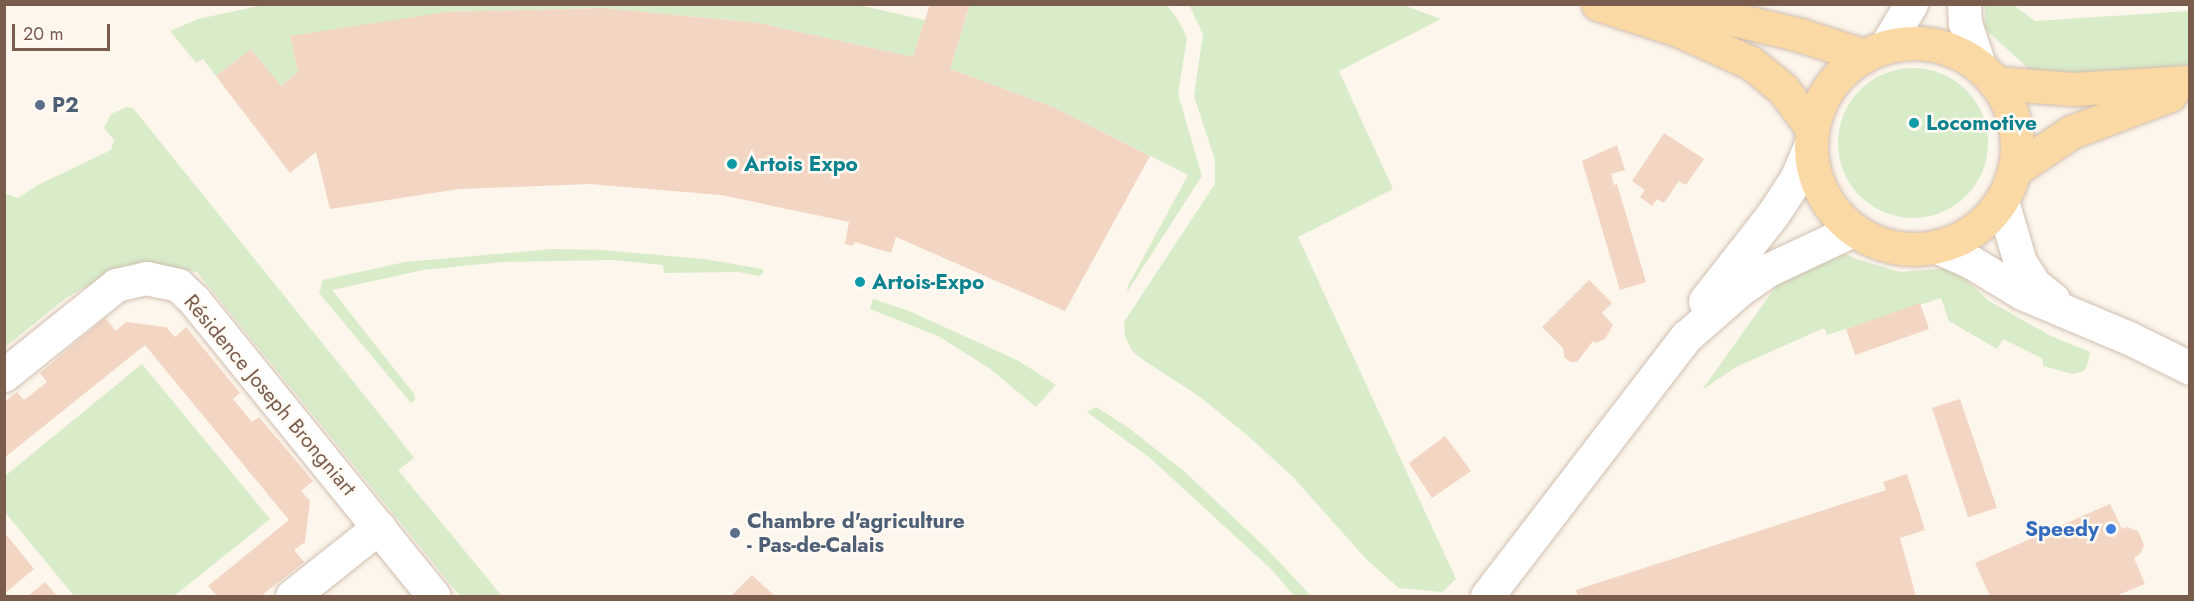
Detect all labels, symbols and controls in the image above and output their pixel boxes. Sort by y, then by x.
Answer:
scale bar [15,12,112,50]
text: 20 m [23,21,63,47]
place label: P2 [52,92,79,118]
marker: P2 [33,98,47,112]
place label: Locomotive [1926,110,2037,136]
marker: Locomotive [1907,116,1921,130]
place label: Artois Expo [744,151,858,177]
marker: Artois Expo [725,157,739,171]
place label: Artois-Expo [872,269,984,295]
marker: Artois-Expo [853,275,867,289]
street label: Résidence Joseph Brongniart [179,289,361,501]
place label: Chambre d'agriculture - Pas-de-Calais [747,508,965,558]
place label: Speedy [2025,516,2099,542]
marker: Speedy [2104,522,2118,536]
marker: Chambre d'agriculture - Pas-de-Calais [728,526,742,540]

